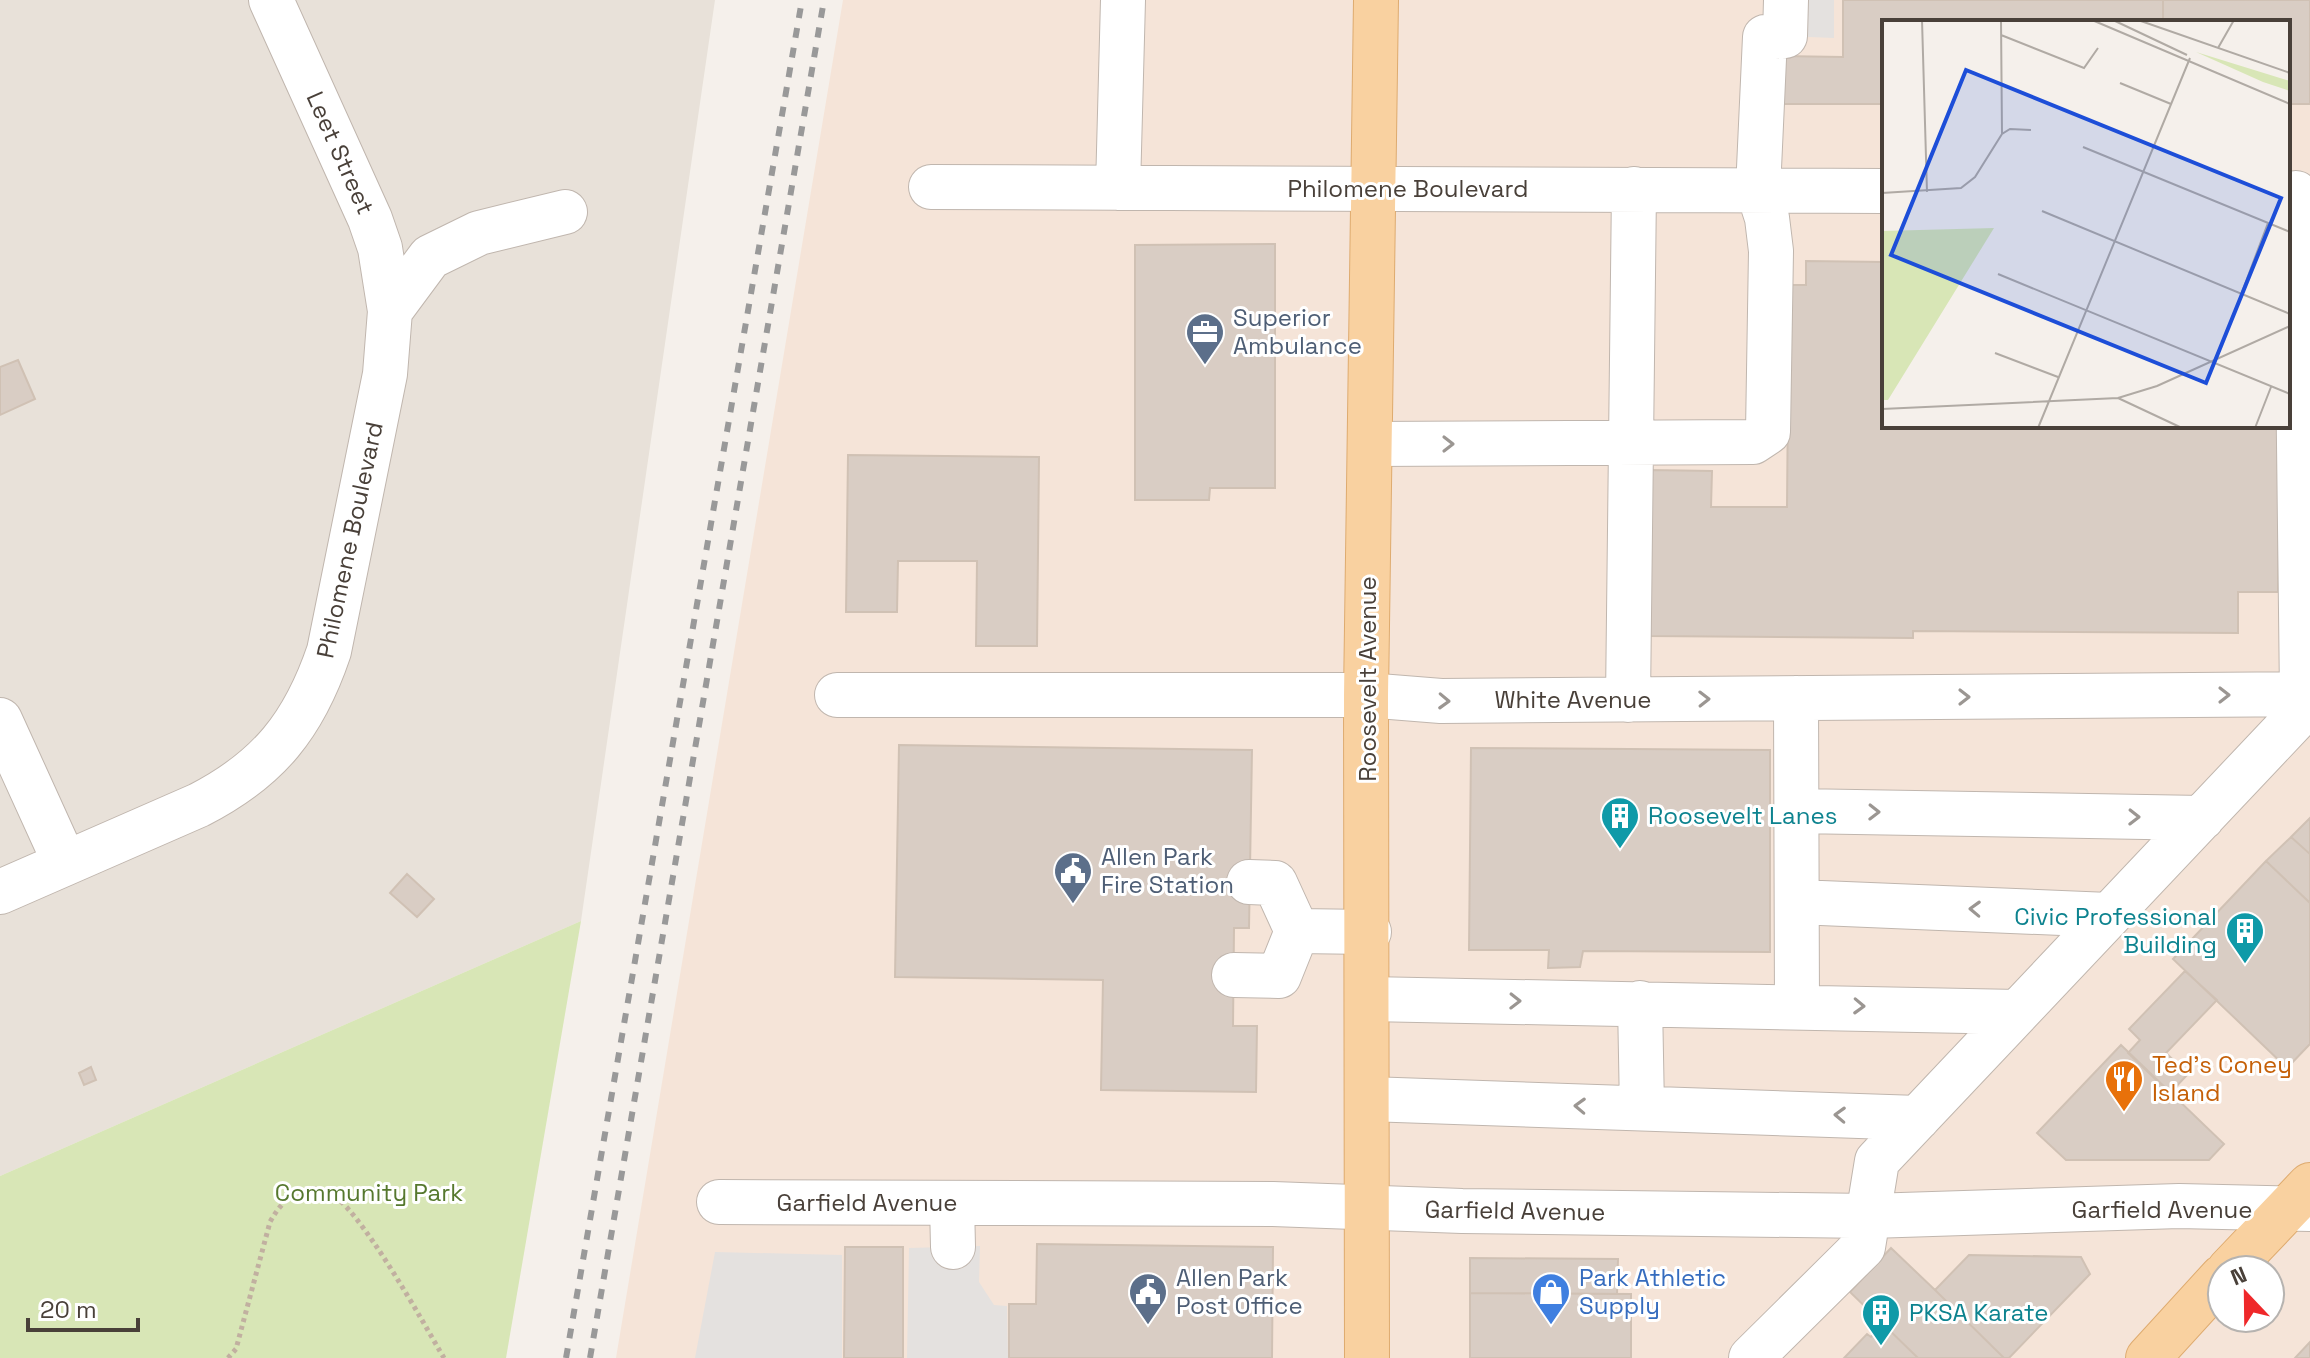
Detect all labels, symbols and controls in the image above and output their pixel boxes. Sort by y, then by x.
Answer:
inset map [1882,20,2290,428]
street label: Leet Street [300,86,381,219]
street label: Philomene Boulevard [1287,173,1529,204]
place label: Superior Ambulance [1233,302,1362,361]
office icon: Superior Ambulance [1184,311,1226,366]
street label: Philomene Boulevard [309,419,390,661]
one-way arrow [1442,435,1455,453]
street label: Roosevelt Avenue [1352,576,1383,782]
street label: White Avenue [1494,684,1652,715]
one-way arrow [2218,686,2231,704]
one-way arrow [1958,688,1971,706]
one-way arrow [1698,690,1711,708]
one-way arrow [1438,692,1451,709]
building icon: Roosevelt Lanes [1599,795,1641,850]
place label: Roosevelt Lanes [1648,800,1837,831]
one-way arrow [1868,803,1881,821]
one-way arrow [2128,808,2141,825]
place label: Allen Park Fire Station [1101,841,1234,900]
public building icon: Allen Park Fire Station [1052,850,1094,905]
one-way arrow [1968,901,1981,918]
place label: Civic Professional Building [2014,901,2217,960]
building icon: Civic Professional Building [2224,910,2266,965]
one-way arrow [1509,992,1522,1010]
one-way arrow [1853,998,1866,1015]
place label: Ted's Coney Island [2152,1049,2292,1108]
restaurant icon: Ted's Coney Island [2103,1058,2145,1113]
one-way arrow [1573,1098,1586,1115]
one-way arrow [1833,1107,1846,1124]
park label: Community Park [275,1177,463,1208]
street label: Garfield Avenue [777,1187,957,1218]
street label: Garfield Avenue [1424,1193,1606,1228]
street label: Garfield Avenue [2072,1194,2252,1225]
north arrow [2206,1254,2286,1334]
text: N [2226,1260,2251,1291]
place label: Allen Park Post Office [1176,1262,1303,1321]
place label: Park Athletic Supply [1579,1262,1726,1321]
public building icon: Allen Park Post Office [1127,1271,1169,1326]
shop icon: Park Athletic Supply [1530,1271,1572,1326]
scale bar [28,1282,138,1332]
building icon: PKSA Karate [1860,1292,1902,1347]
text: 20 m [40,1294,97,1325]
place label: PKSA Karate [1909,1297,2049,1328]

